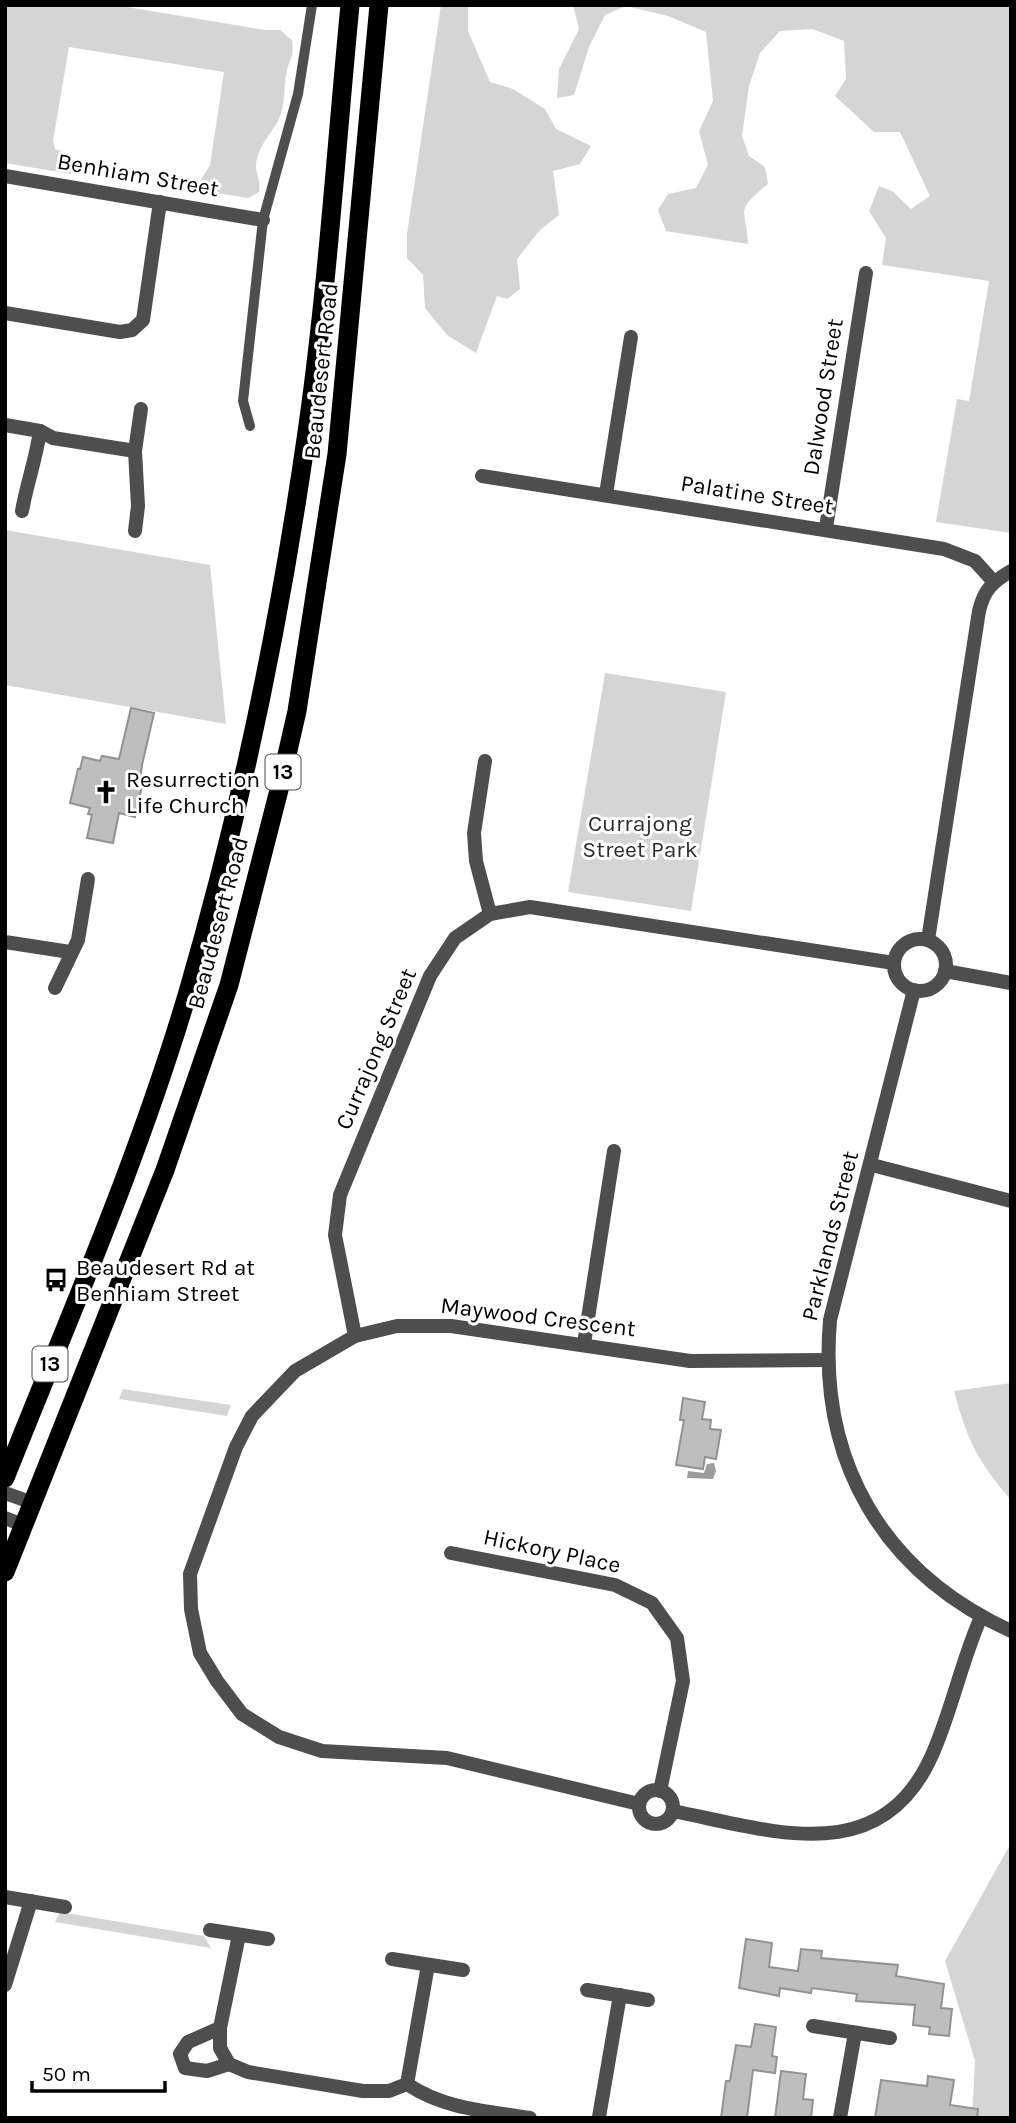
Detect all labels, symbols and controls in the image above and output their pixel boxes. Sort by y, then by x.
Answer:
street label: Benhiam Street [55,148,221,203]
street label: Beaudesert Road [298,281,344,461]
street label: Dalwood Street [797,316,849,477]
street label: Palatine Street [679,470,836,520]
road number: 13 [266,754,300,790]
place label: Resurrection Life Church [126,766,260,819]
church icon: Resurrection Life Church [92,778,120,806]
park label: Currajong Street Park [582,810,698,863]
street label: Beaudesert Road [182,834,254,1012]
street label: Currajong Street [330,964,422,1134]
street label: Parklands Street [796,1148,864,1324]
place label: Beaudesert Rd at Benhiam Street [76,1254,255,1307]
bus stop icon: Beaudesert Rd at Benhiam Street [42,1266,70,1294]
street label: Maywood Crescent [439,1292,637,1342]
road number: 13 [32,1346,68,1382]
street label: Hickory Place [481,1523,623,1579]
scale bar [32,2050,164,2094]
text: 50 m [42,2062,91,2086]

